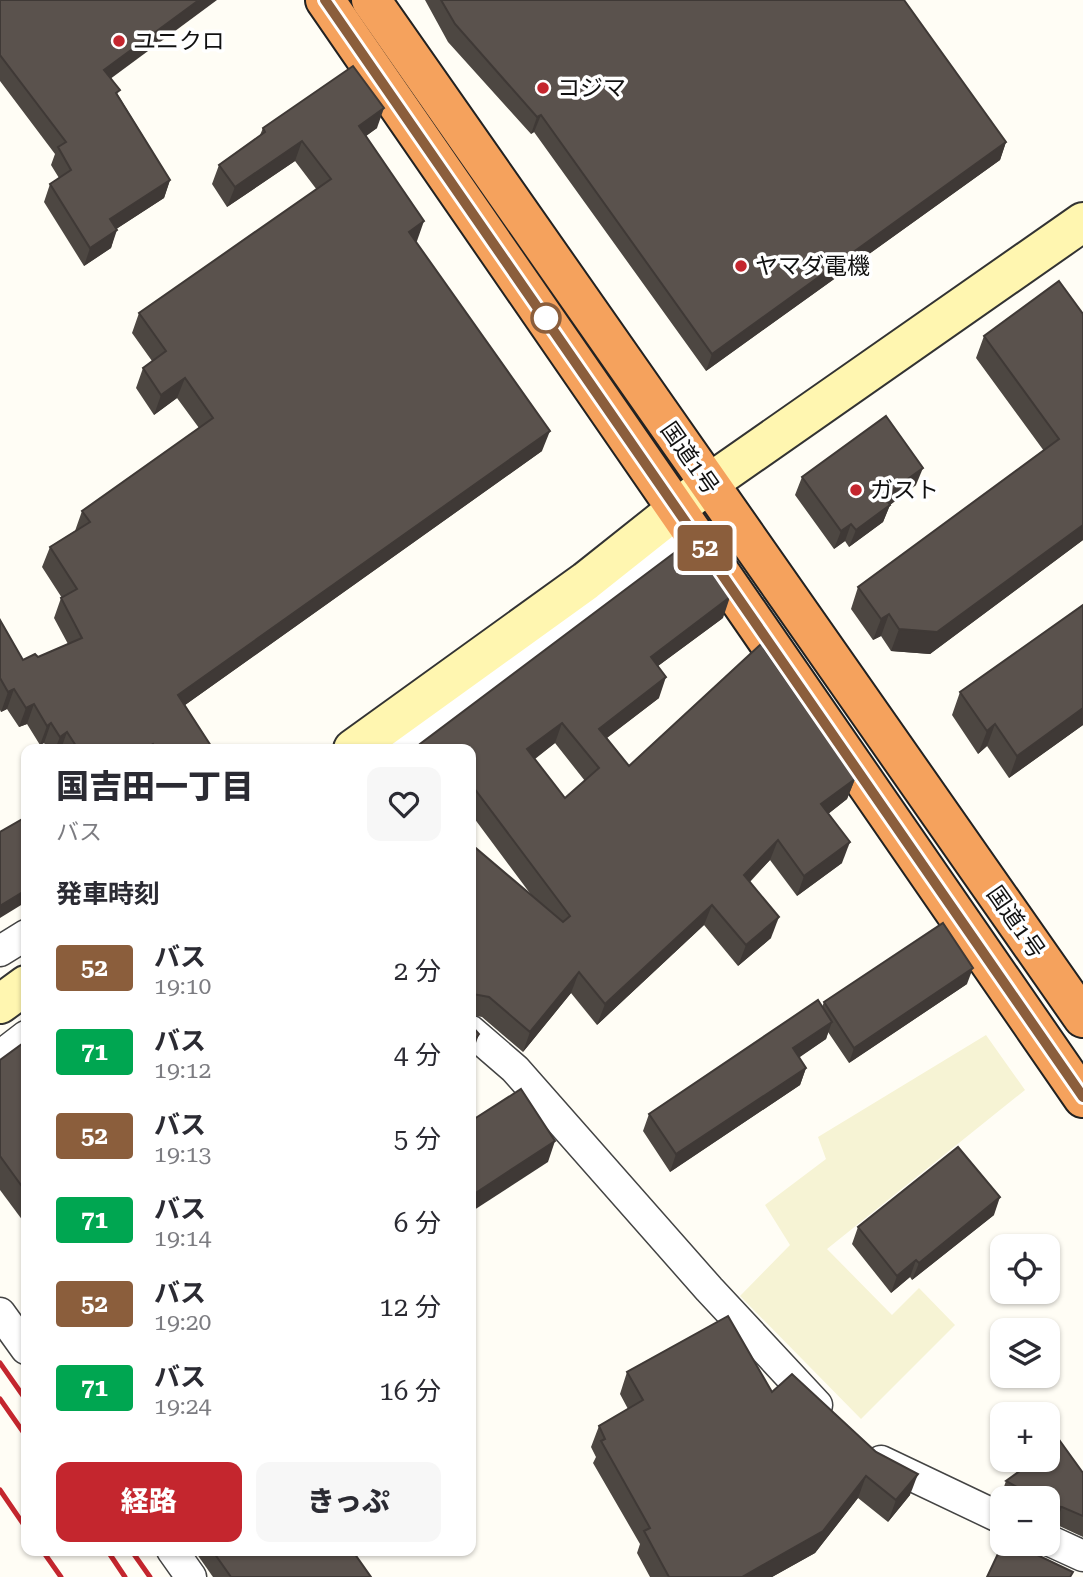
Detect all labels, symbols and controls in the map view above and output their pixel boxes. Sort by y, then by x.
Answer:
place label: ユニクロ [133,28,225,55]
marker: ユニクロ [111,33,127,49]
place label: コジマ [557,75,626,102]
marker: コジマ [535,80,551,96]
place label: ヤマダ電機 [755,253,870,280]
marker: ヤマダ電機 [733,258,749,274]
unlabelled marker [531,303,561,333]
street label: 国道1号 [655,417,724,500]
place label: ガスト [870,477,939,504]
marker: ガスト [848,482,864,498]
line badge: 52 [674,525,736,571]
text: 52 [692,534,718,562]
text: 国吉田一丁目 [56,767,254,806]
button: heart [367,767,441,841]
text: バス [56,819,102,846]
text: 発車時刻 [56,879,160,909]
street label: 国道1号 [981,881,1050,964]
text: バス [154,942,206,972]
text: 52 [81,954,108,982]
text: 2 分 [394,956,441,986]
text: 19:10 [154,973,211,1000]
text: バス [154,1026,206,1056]
text: 71 [81,1038,108,1066]
text: 4 分 [394,1040,441,1070]
text: 19:12 [154,1057,211,1084]
text: バス [154,1110,206,1140]
text: 52 [81,1122,108,1150]
text: 5 分 [394,1124,441,1154]
text: 19:13 [154,1141,211,1168]
text: バス [154,1194,206,1224]
text: 71 [81,1206,108,1234]
text: 6 分 [394,1208,441,1238]
text: 19:14 [154,1225,211,1252]
map controls [990,1234,1060,1556]
button: locate [990,1234,1060,1304]
text: バス [154,1278,206,1308]
text: 52 [81,1290,108,1318]
text: 12 分 [379,1292,441,1322]
text: 19:20 [154,1309,211,1336]
button: layers [990,1318,1060,1388]
text: バス [154,1362,206,1392]
text: 71 [81,1374,108,1402]
text: 16 分 [379,1376,441,1406]
text: 19:24 [154,1393,211,1420]
button: + [990,1402,1060,1472]
button: 経路 [56,1462,242,1542]
button: きっぷ [256,1462,441,1542]
button: − [990,1486,1060,1556]

